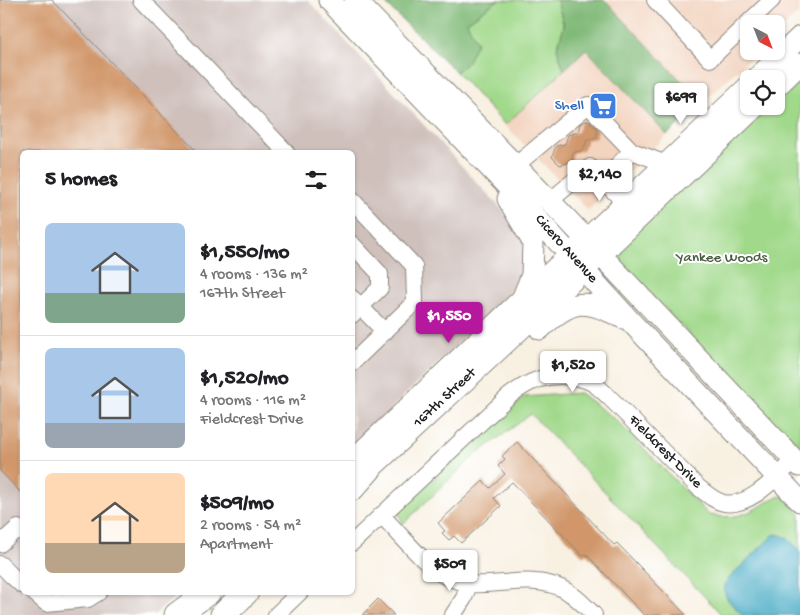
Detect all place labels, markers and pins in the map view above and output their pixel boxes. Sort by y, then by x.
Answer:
pin: $699 [651,82,711,125]
supermarket icon: Shell [588,91,618,121]
place label: Shell [555,97,584,115]
pin: $2,140 [559,160,641,202]
pin: $1,550 [408,302,490,344]
pin: $1,520 [532,350,614,393]
pin: $509 [420,550,480,592]

